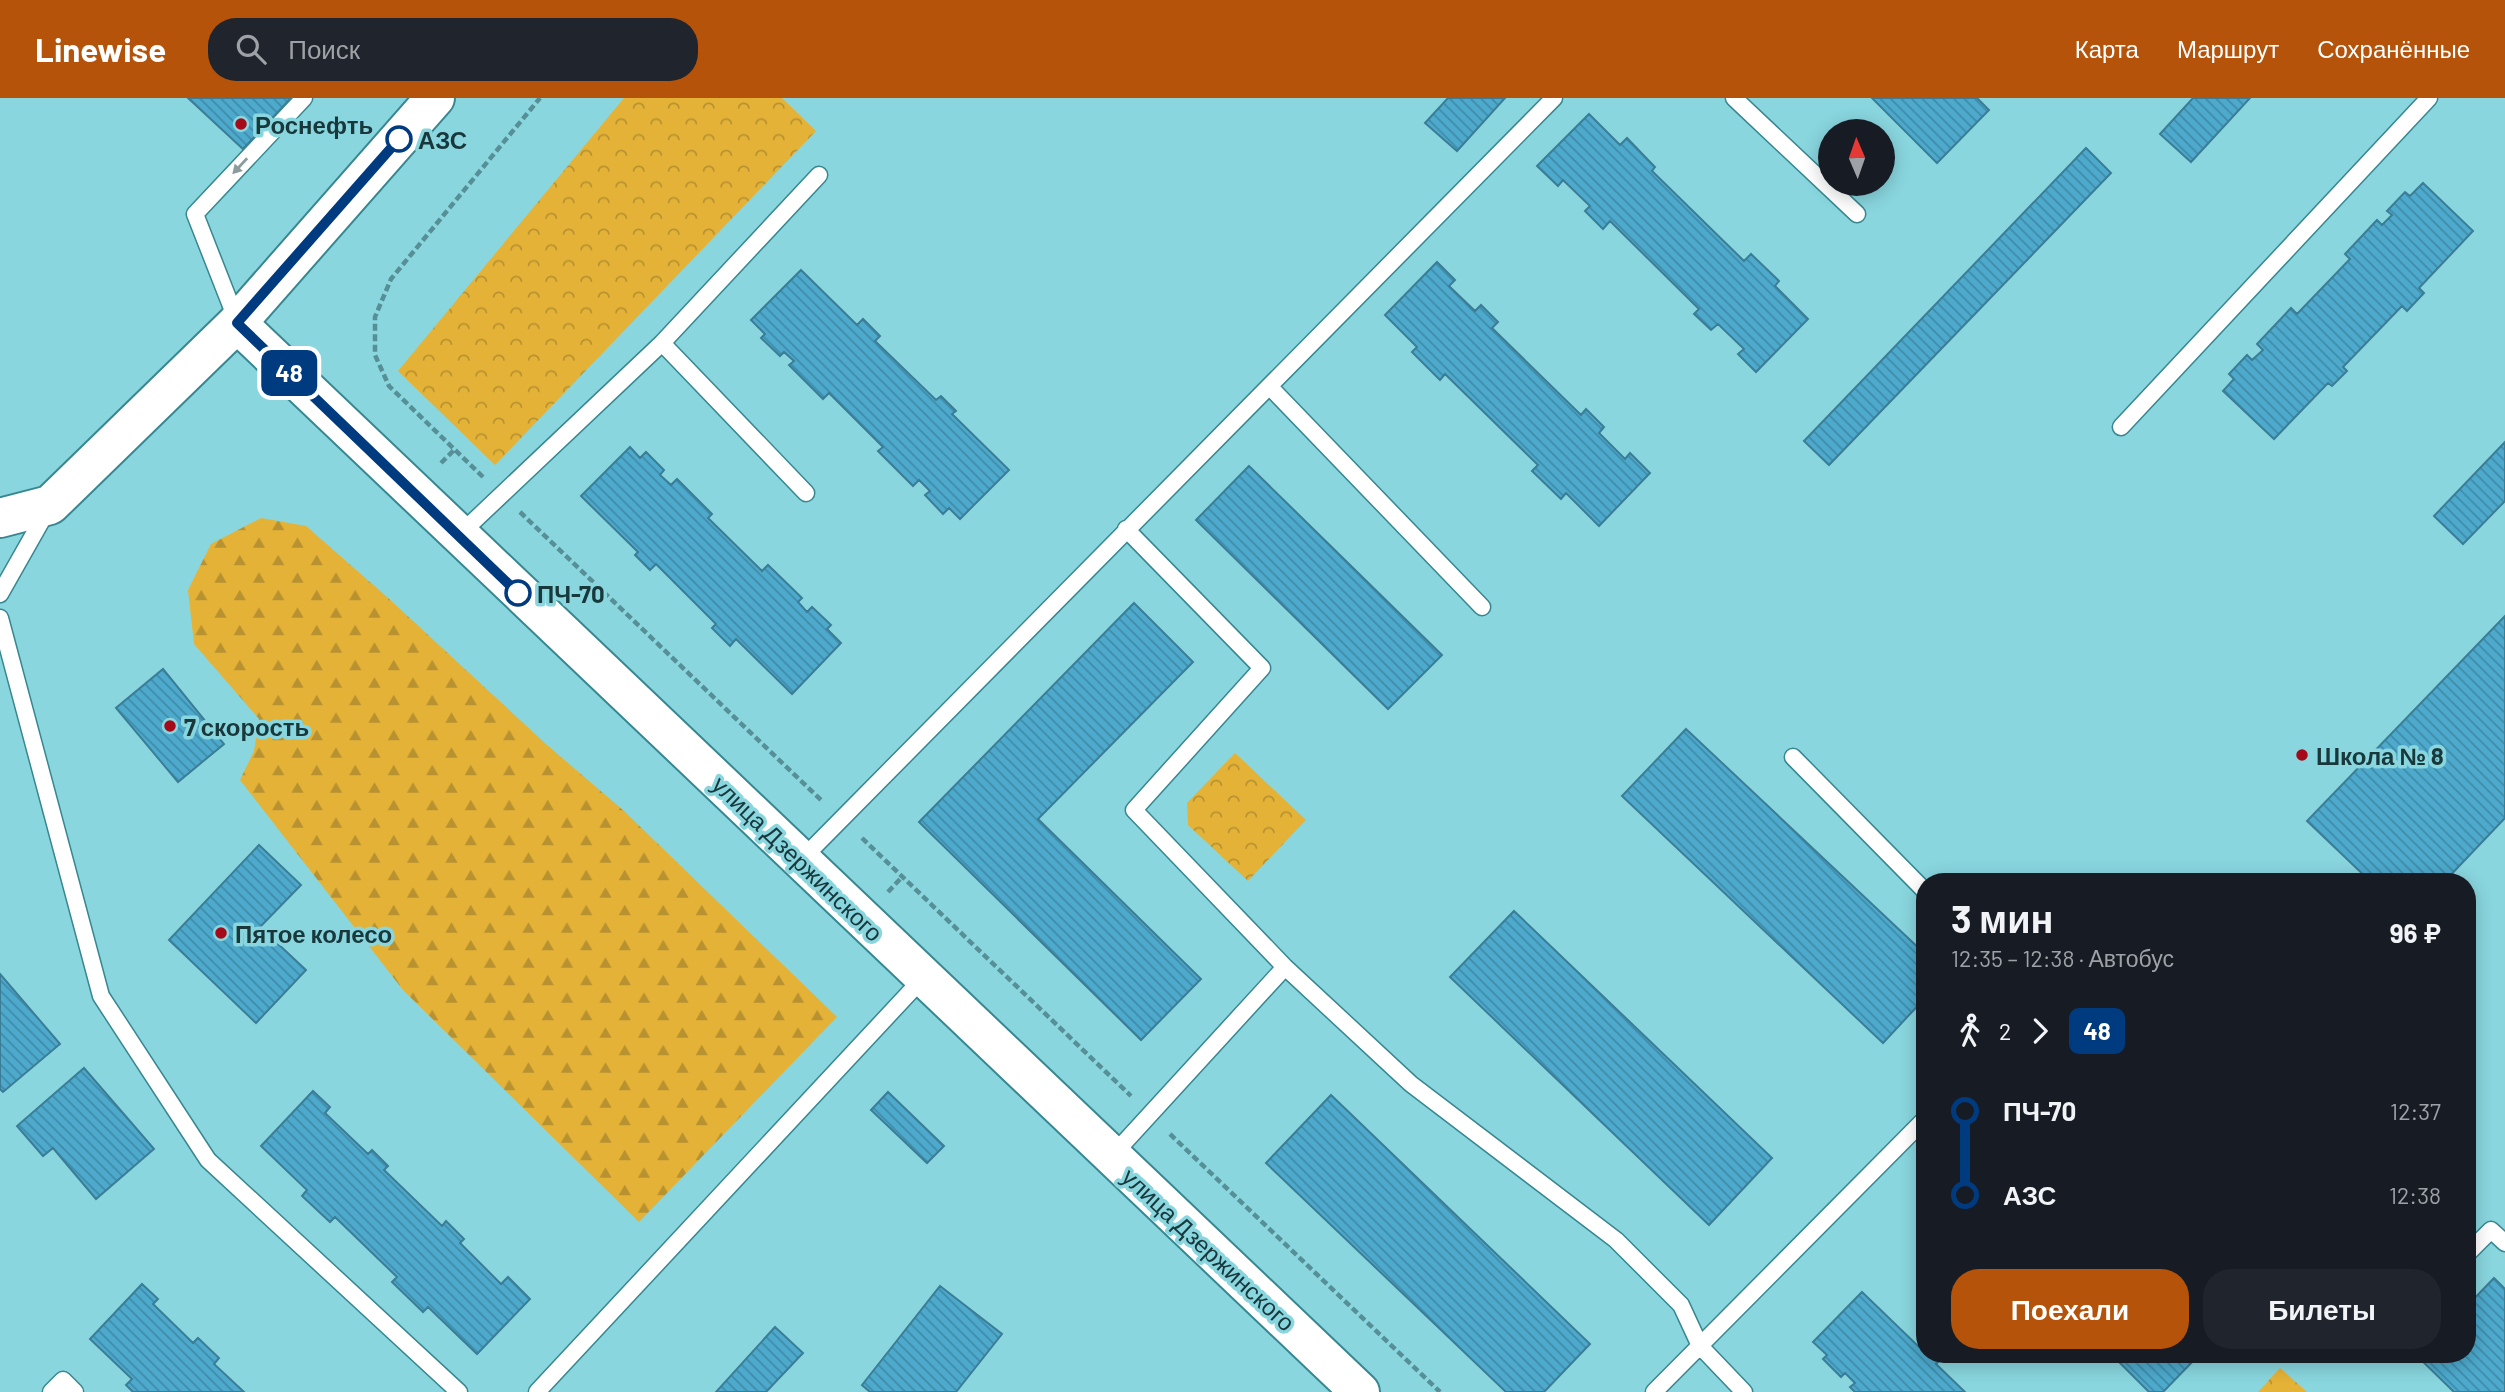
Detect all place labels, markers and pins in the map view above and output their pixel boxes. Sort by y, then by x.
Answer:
place label: Роснефть [255,110,373,139]
marker: Роснефть [233,116,249,132]
place label: АЗС [418,125,467,154]
marker: АЗС [386,126,412,152]
place label: ПЧ-70 [537,579,605,608]
marker: ПЧ-70 [505,580,531,606]
place label: 7 скорость [184,712,309,741]
marker: 7 скорость [162,718,178,734]
place label: Школа № 8 [2316,741,2444,770]
marker: Школа № 8 [2294,747,2310,763]
place label: Пятое колесо [235,919,392,948]
marker: Пятое колесо [213,925,229,941]

